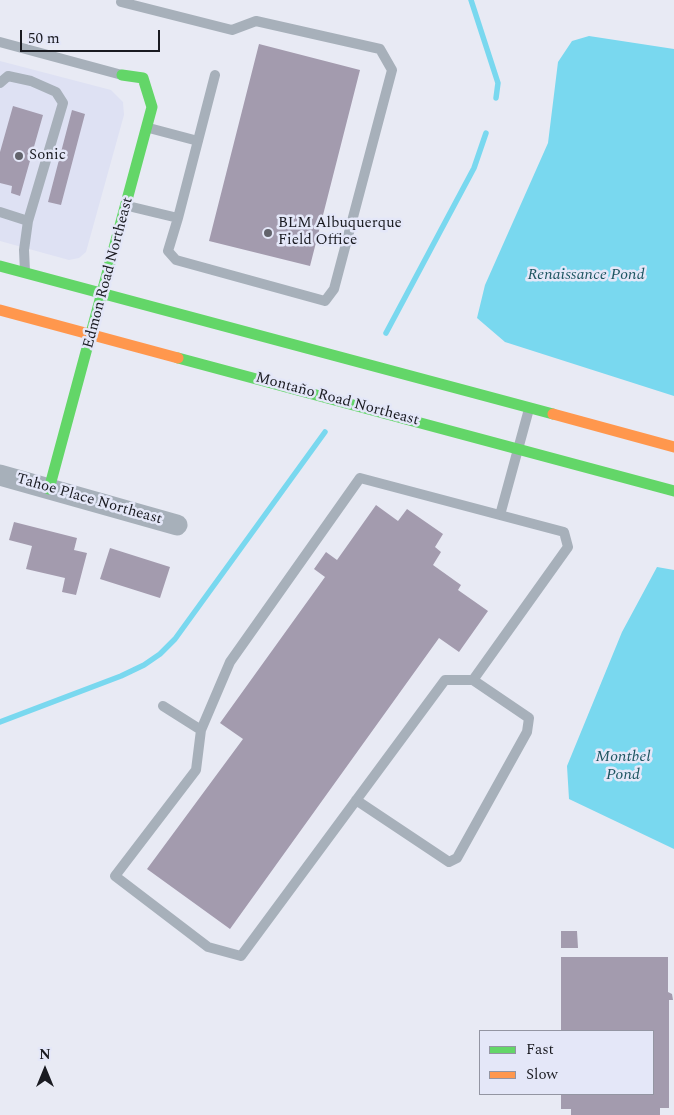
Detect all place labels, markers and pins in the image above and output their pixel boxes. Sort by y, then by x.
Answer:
place label: Sonic [29,147,66,165]
marker: Sonic [13,150,25,162]
place label: BLM Albuquerque Field Office [278,215,402,250]
marker: BLM Albuquerque Field Office [262,227,274,239]

